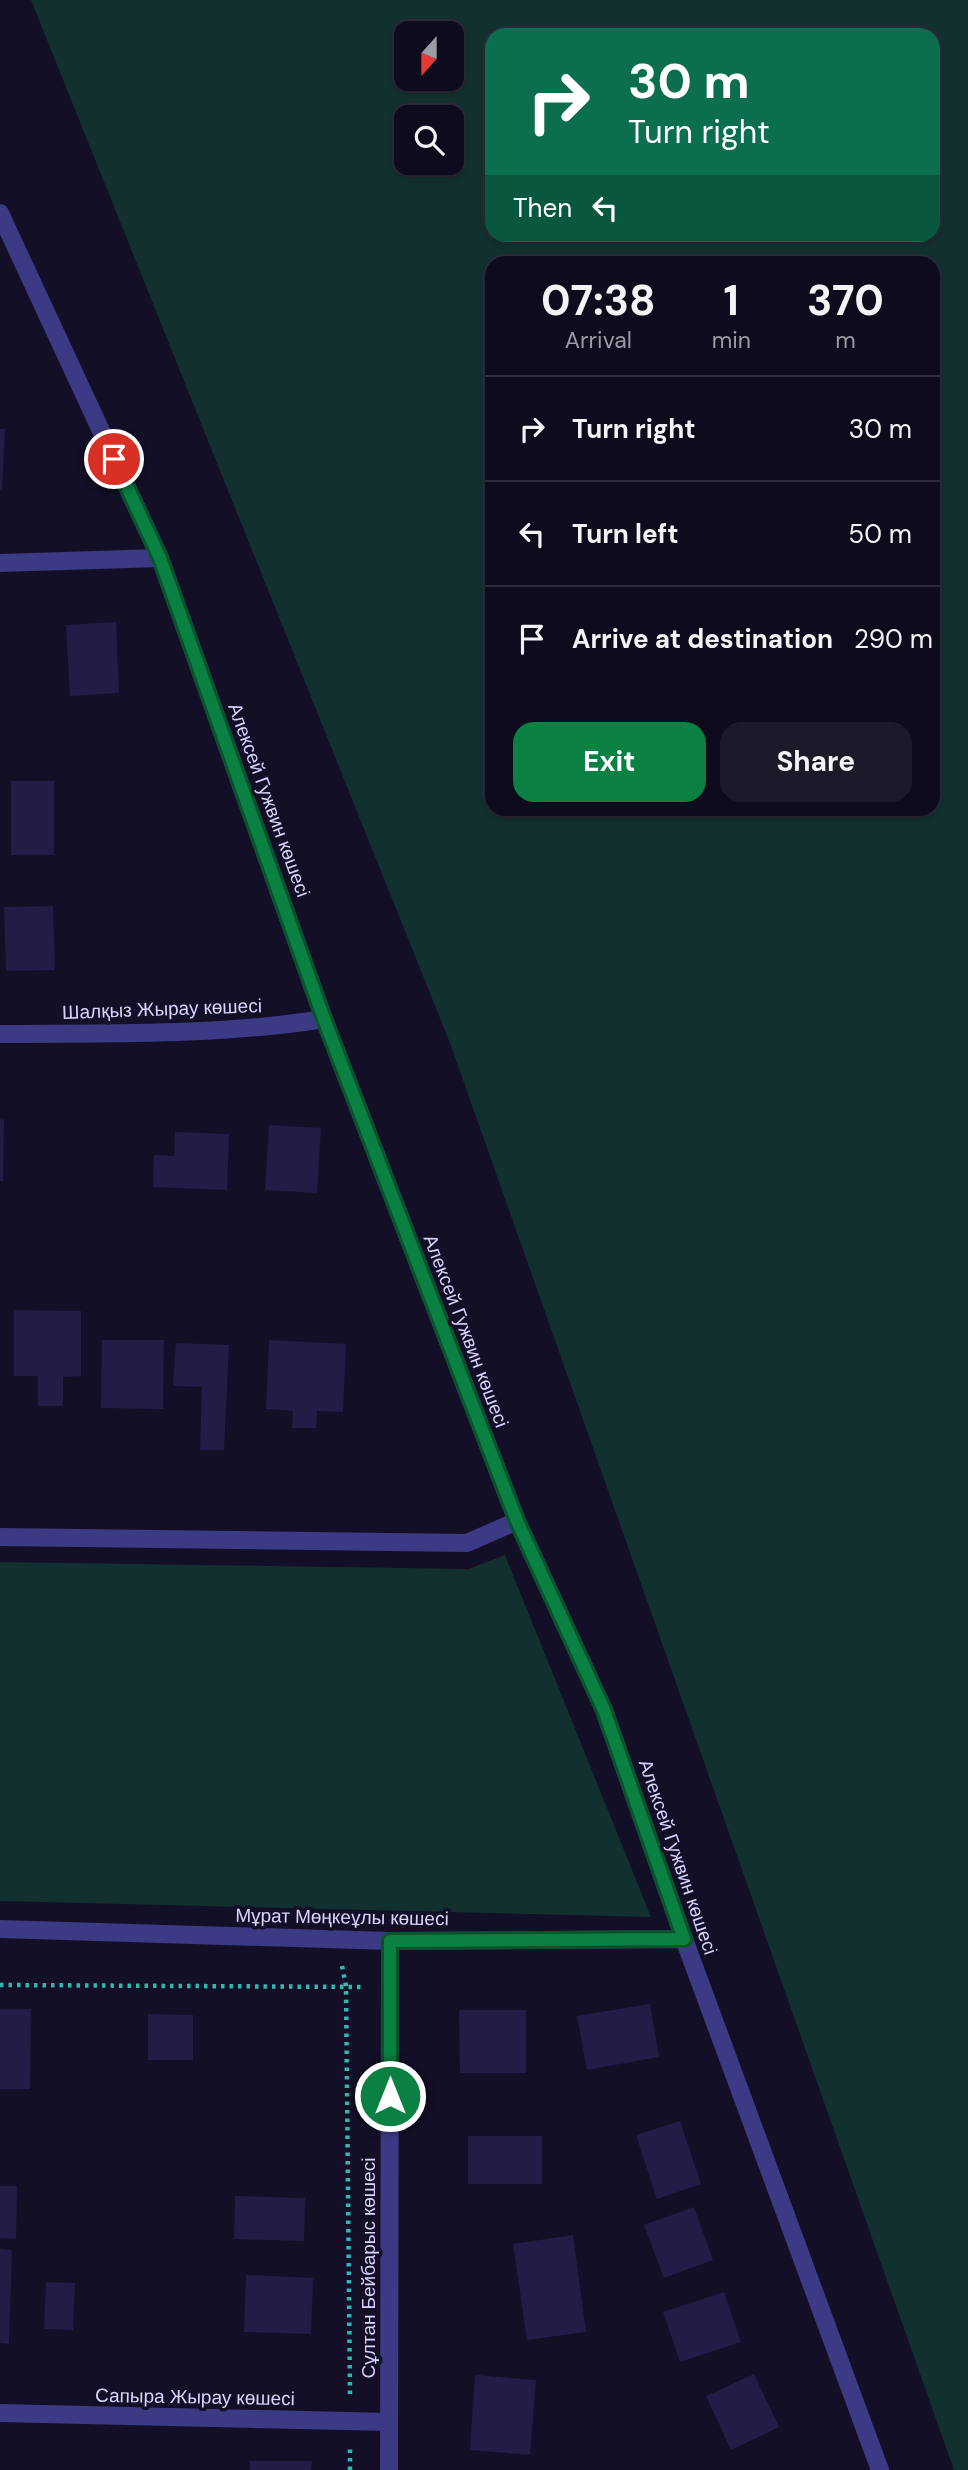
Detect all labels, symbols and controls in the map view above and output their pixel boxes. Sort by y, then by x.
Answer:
north arrow [394,21,464,91]
map controls [394,21,464,175]
text: 30 m [628,49,750,113]
icon: right [513,56,604,147]
button: search [394,105,464,175]
text: Turn right [628,111,770,153]
icon: left [586,189,624,227]
text: Then [513,191,572,225]
text: 07:38 [541,273,656,328]
text: 1 [724,273,739,328]
text: 370 [807,273,884,328]
text: Arrival [565,325,632,355]
text: min [712,325,751,355]
text: m [835,325,856,355]
icon: right [513,410,551,448]
text: Turn right [572,412,696,446]
text: 30 m [849,412,912,446]
pin [84,429,144,489]
icon: arrive [95,440,133,478]
icon: left [513,515,551,553]
text: Turn left [572,517,679,551]
text: 50 m [848,517,912,551]
icon: arrive [513,620,551,658]
text: Arrive at destination [572,622,833,656]
text: 290 m [854,622,933,656]
street label: Алексей Гужвин көшесі [222,700,316,900]
button: Exit [513,722,706,802]
button: Share [720,722,912,802]
street label: Шалқыз Жырау көшесі [62,993,262,1025]
street label: Алексей Гужвин көшесі [418,1231,514,1431]
street label: Алексей Гужвин көшесі [633,1756,723,1958]
street label: Мұрат Мөңкеұлы көшесі [235,1903,449,1931]
position arrow [353,2059,427,2133]
street label: Сұлтан Бейбарыс көшесі [356,2158,381,2378]
street label: Сапыра Жырау көшесі [95,2383,295,2411]

